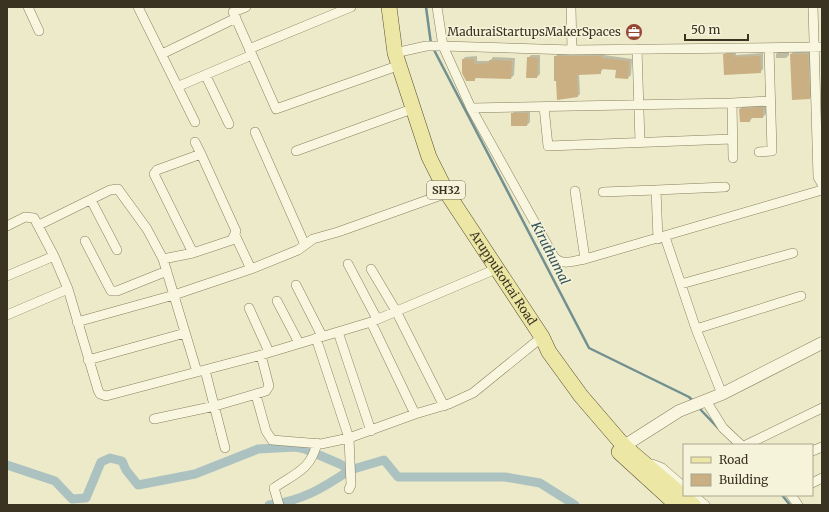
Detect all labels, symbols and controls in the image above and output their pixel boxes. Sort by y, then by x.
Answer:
scale bar [685,16,748,42]
office icon: MaduraiStartupsMakerSpaces [624,22,644,42]
text: 50 m [691,22,720,37]
place label: MaduraiStartupsMakerSpaces [447,24,621,39]
road number: SH32 [427,181,465,199]
water label: Kiruthumal [527,218,574,288]
street label: Aruppukottai Road [467,227,540,328]
legend [683,444,813,496]
text: Road [719,452,748,467]
text: Building [719,472,769,487]

